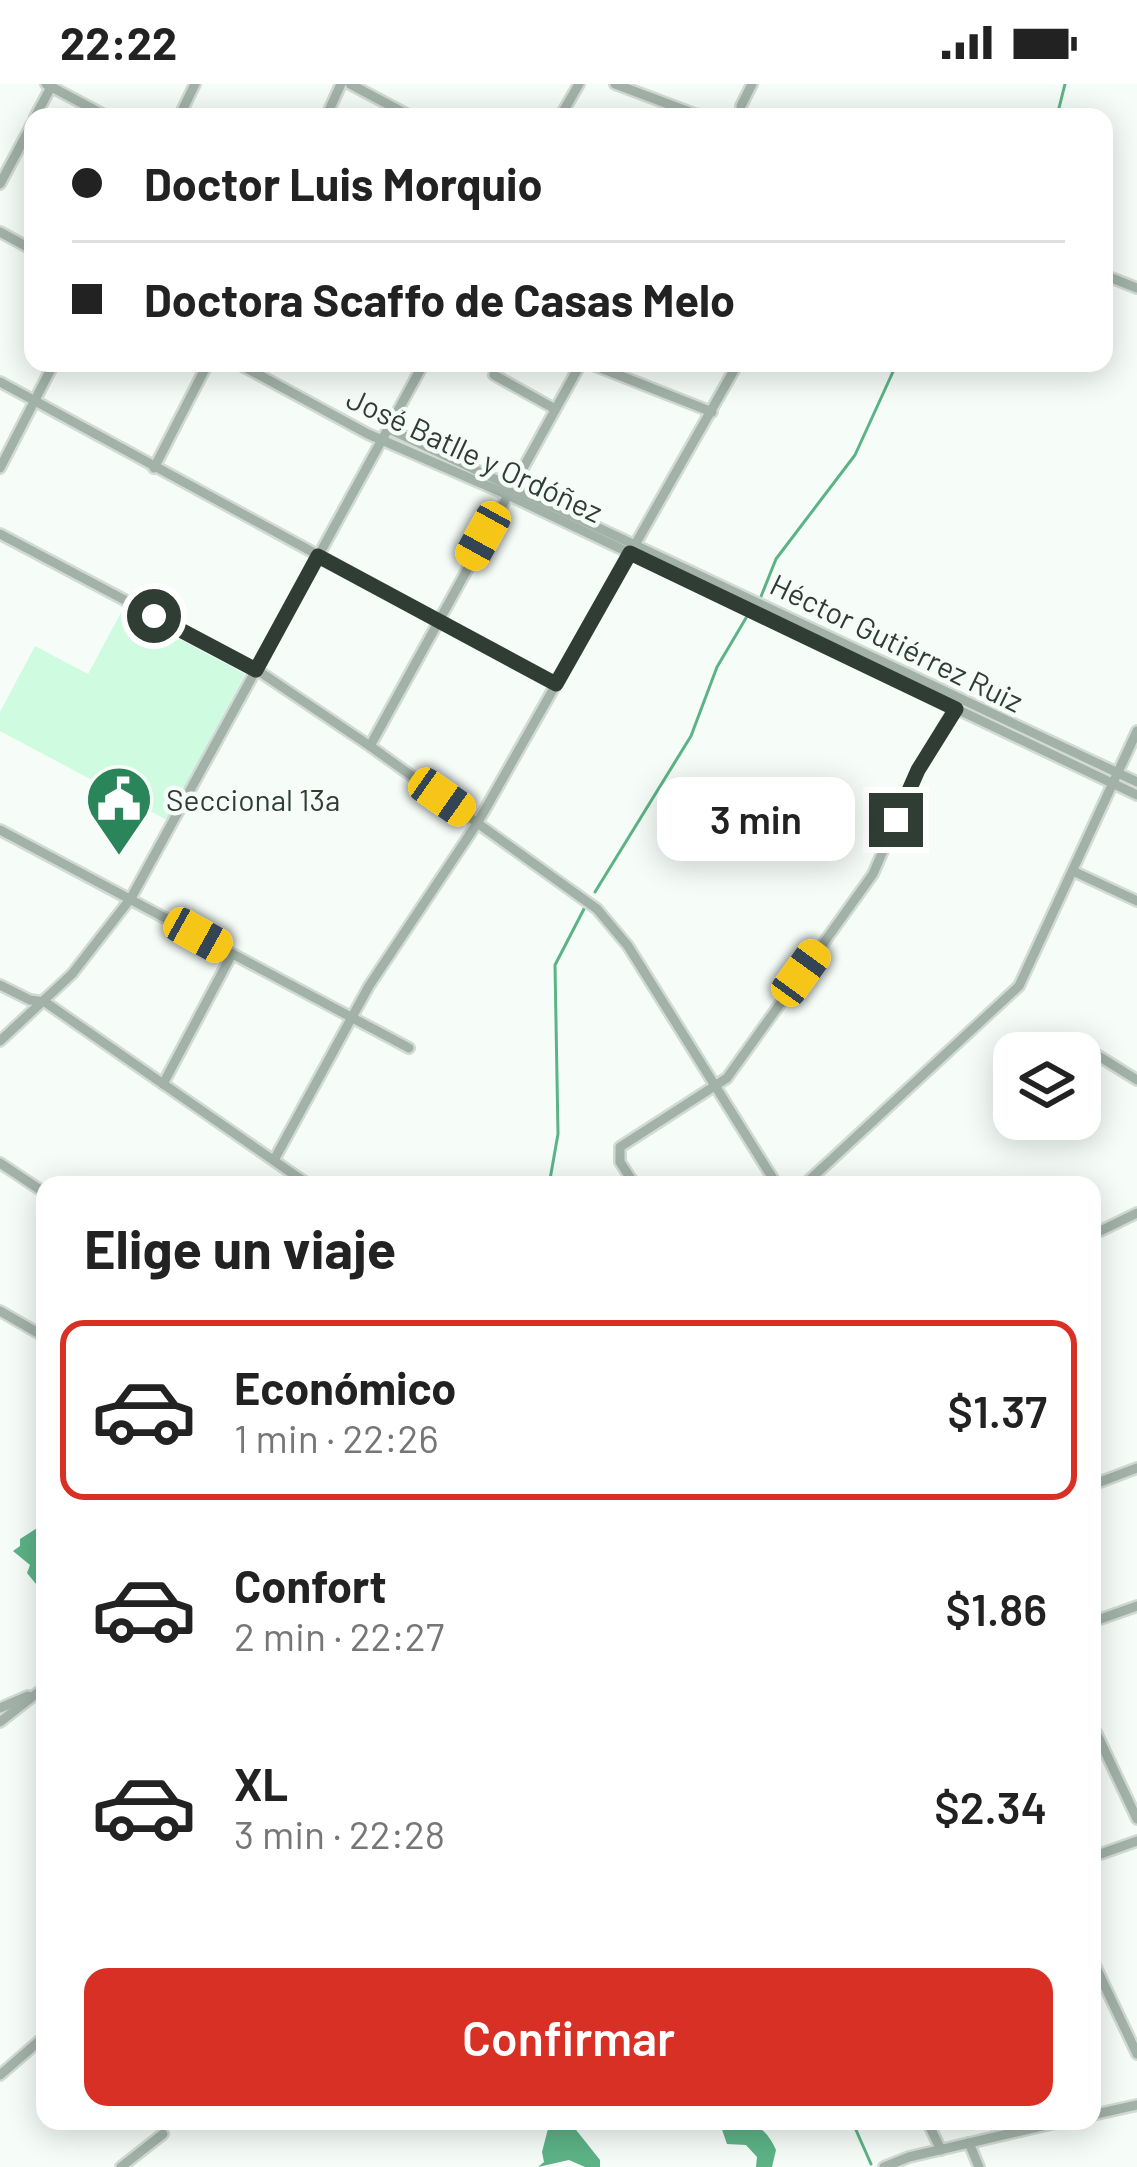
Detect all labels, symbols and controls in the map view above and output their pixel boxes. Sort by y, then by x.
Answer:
text: 22:22 [60,15,177,69]
text: Doctor Luis Morquio [144,156,543,210]
text: Doctora Scaffo de Casas Melo [144,272,735,326]
street label: José Batlle y Ordóñez [341,379,609,529]
car [450,496,516,576]
street label: Héctor Gutiérrez Ruiz [765,565,1029,719]
route start [127,589,181,643]
car [402,762,482,832]
public building icon: Seccional 13a [84,764,154,858]
callout: 3 min [656,778,854,862]
place label: Seccional 13a [166,781,340,817]
route end [869,793,923,847]
text: 3 min [710,795,802,842]
car [158,902,238,968]
car [765,933,837,1013]
map controls [993,1032,1101,1140]
button: layers [993,1032,1101,1140]
text: Elige un viaje [84,1215,396,1280]
icon: car [90,1356,198,1464]
text: Económico [234,1360,456,1414]
text: $1.37 [947,1383,1047,1437]
text: 1 min · 22:26 [234,1414,438,1461]
icon: car [90,1554,198,1662]
text: Confort [234,1558,387,1612]
text: $1.86 [946,1581,1047,1635]
text: 2 min · 22:27 [234,1612,444,1659]
icon: car [90,1752,198,1860]
text: XL [234,1756,288,1810]
text: $2.34 [934,1779,1047,1833]
text: 3 min · 22:28 [234,1810,445,1857]
button: Confirmar [84,1968,1053,2106]

